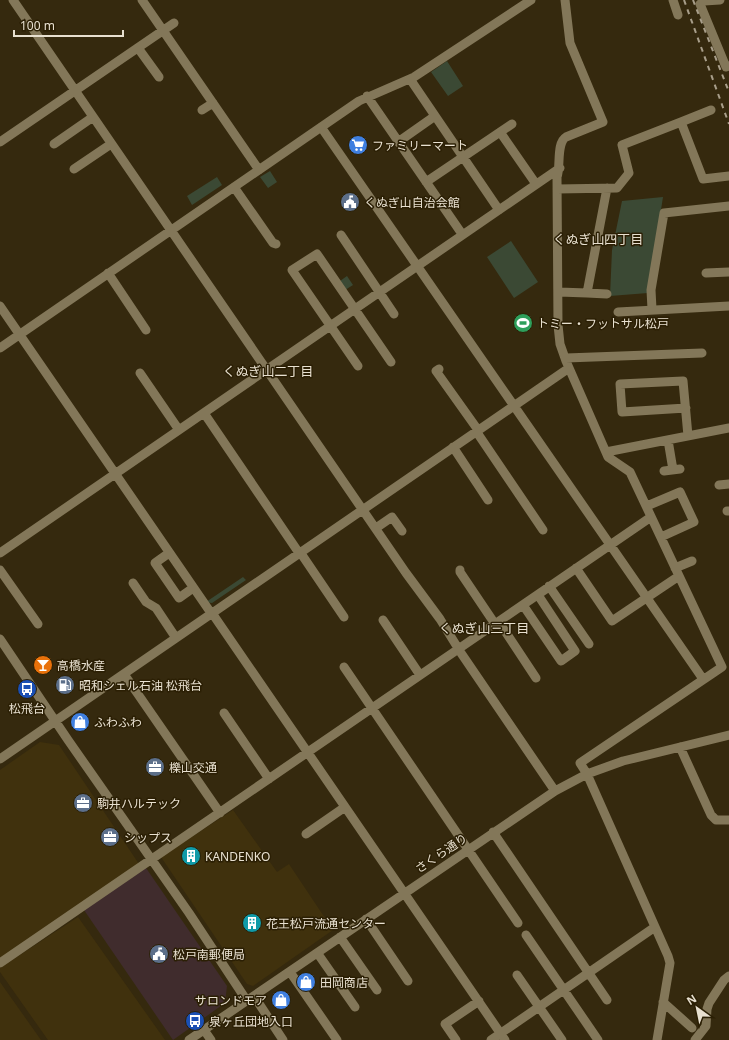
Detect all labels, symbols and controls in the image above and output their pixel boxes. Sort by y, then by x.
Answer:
scale bar [14,12,123,38]
text: 100 m [20,17,55,34]
supermarket icon: ファミリーマート [347,134,369,156]
place label: ファミリーマート [372,137,468,154]
public building icon: くぬぎ山自治会館 [339,191,361,213]
place label: くぬぎ山自治会館 [364,194,460,211]
district label: くぬぎ山四丁目 [553,230,643,248]
sports icon: トミー・フットサル松戸 [512,312,534,334]
place label: トミー・フットサル松戸 [537,315,669,332]
district label: くぬぎ山二丁目 [223,362,313,380]
district label: くぬぎ山三丁目 [439,619,529,637]
bar icon: 高橋水産 [32,654,54,676]
place label: 高橋水産 [57,657,105,674]
fuel station icon: 昭和シェル石油 松飛台 [54,674,76,696]
place label: 昭和シェル石油 松飛台 [79,677,202,694]
bus stop icon: 松飛台 [16,678,38,700]
place label: 松飛台 [9,700,45,717]
shop icon: ふわふわ [69,711,91,733]
place label: ふわふわ [94,714,142,731]
office icon: 櫟山交通 [144,756,166,778]
place label: 櫟山交通 [169,759,217,776]
office icon: 駒井ハルテック [72,792,94,814]
place label: 駒井ハルテック [97,795,181,812]
office icon: シップス [99,826,121,848]
place label: シップス [124,829,172,846]
street label: さくら通り [411,829,471,877]
building icon: KANDENKO [180,845,202,867]
place label: KANDENKO [205,848,270,865]
building icon: 花王松戸流通センター [241,912,263,934]
place label: 花王松戸流通センター [266,915,386,932]
public building icon: 松戸南郵便局 [148,943,170,965]
place label: 松戸南郵便局 [173,946,245,963]
shop icon: 田岡商店 [295,971,317,993]
place label: 田岡商店 [320,974,368,991]
north arrow [677,988,717,1028]
shop icon: サロンドモア [270,989,292,1011]
text: N [683,990,699,1008]
place label: サロンドモア [195,992,267,1009]
bus stop icon: 泉ヶ丘団地入口 [184,1010,206,1032]
place label: 泉ヶ丘団地入口 [209,1013,293,1030]

